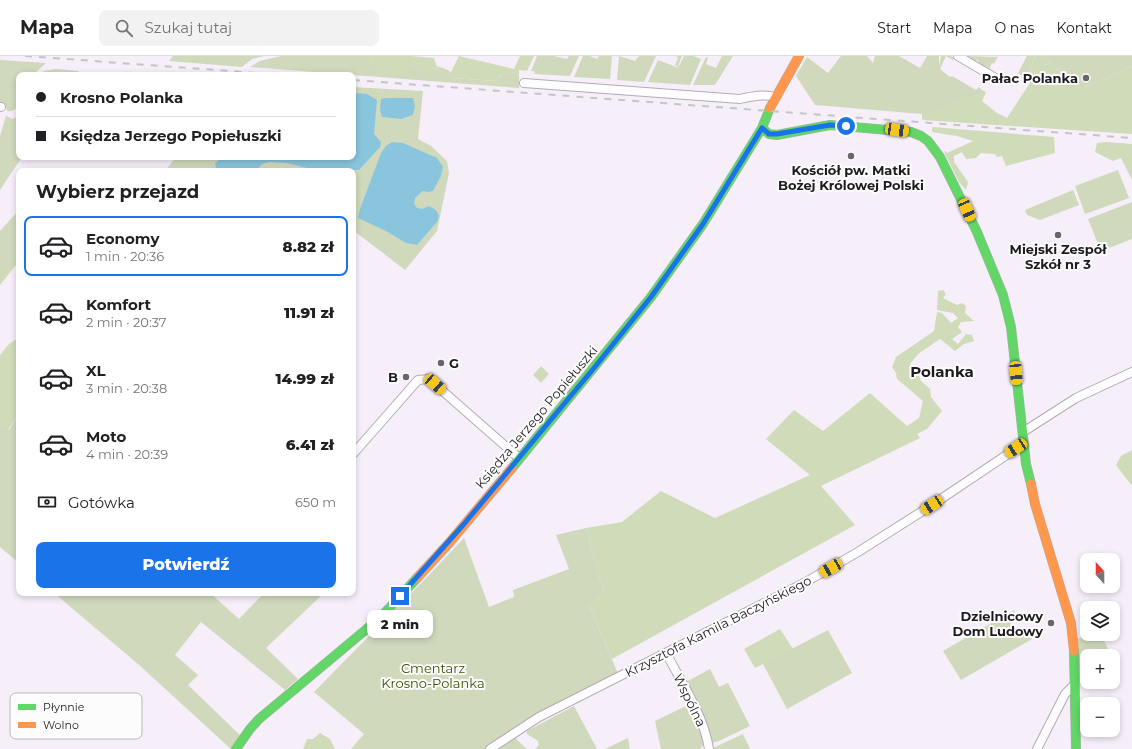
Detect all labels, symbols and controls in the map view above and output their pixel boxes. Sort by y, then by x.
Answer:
search box [99,10,379,46]
text: Mapa [20,16,75,39]
icon: search [113,17,135,39]
text: Szukaj tutaj [145,18,232,37]
text: Start [877,19,911,37]
text: Mapa [933,19,972,37]
text: O nas [994,19,1034,37]
text: Kontakt [1056,19,1112,37]
place label: Pałac Polanka [982,70,1078,86]
marker: Pałac Polanka [1081,73,1091,83]
text: Krosno Polanka [60,88,183,107]
route start [837,117,855,135]
car [884,122,910,138]
text: Księdza Jerzego Popiełuszki [60,126,282,145]
marker: Kościół pw. Matki Bożej Królowej Polski [846,151,856,161]
place label: Kościół pw. Matki Bożej Królowej Polski [778,162,924,193]
text: Wybierz przejazd [36,181,199,203]
car [957,197,977,223]
icon: car [38,228,74,264]
text: Economy [86,229,159,248]
marker: Miejski Zespół Szkół nr 3 [1053,230,1063,240]
text: 8.82 zł [283,237,334,256]
place label: Miejski Zespół Szkół nr 3 [1010,241,1107,272]
text: 1 min · 20:36 [86,248,164,264]
icon: car [38,294,74,330]
text: Komfort [86,295,151,314]
text: 11.91 zł [284,303,334,322]
text: 2 min · 20:37 [86,314,167,330]
street label: Księdza Jerzego Popiełuszki [471,342,601,492]
place label: G [449,355,459,371]
marker: G [436,358,446,368]
icon: car [38,360,74,396]
text: XL [86,361,105,380]
car [1009,361,1023,385]
district label: Polanka [910,362,974,381]
text: 14.99 zł [276,369,334,388]
place label: B [388,369,398,385]
marker: B [401,372,411,382]
car [422,372,448,396]
text: 3 min · 20:38 [86,380,167,396]
icon: car [38,426,74,462]
text: Moto [86,427,126,446]
text: 6.41 zł [286,435,334,454]
car [1003,436,1029,460]
text: 4 min · 20:39 [86,446,168,462]
icon: cash [36,491,58,513]
text: Gotówka [68,493,135,512]
car [919,493,945,517]
text: 650 m [295,494,336,510]
button: Potwierdź [36,542,336,588]
north arrow [1080,553,1120,593]
map controls [1080,553,1120,737]
car [818,557,844,579]
street label: Krzysztofa Kamila Baczyńskiego [622,572,814,680]
route end [391,587,409,605]
button: layers [1080,601,1120,641]
place label: Dzielnicowy Dom Ludowy [953,608,1043,639]
callout: 2 min [367,610,433,638]
text: 2 min [381,616,419,632]
marker: Dzielnicowy Dom Ludowy [1046,618,1056,628]
button: + [1080,649,1120,689]
park label: Cmentarz Krosno-Polanka [381,660,485,691]
street label: Wspólna [670,671,710,729]
legend [10,693,142,739]
button: − [1080,697,1120,737]
text: Płynnie [43,700,85,714]
text: Wolno [43,718,79,732]

